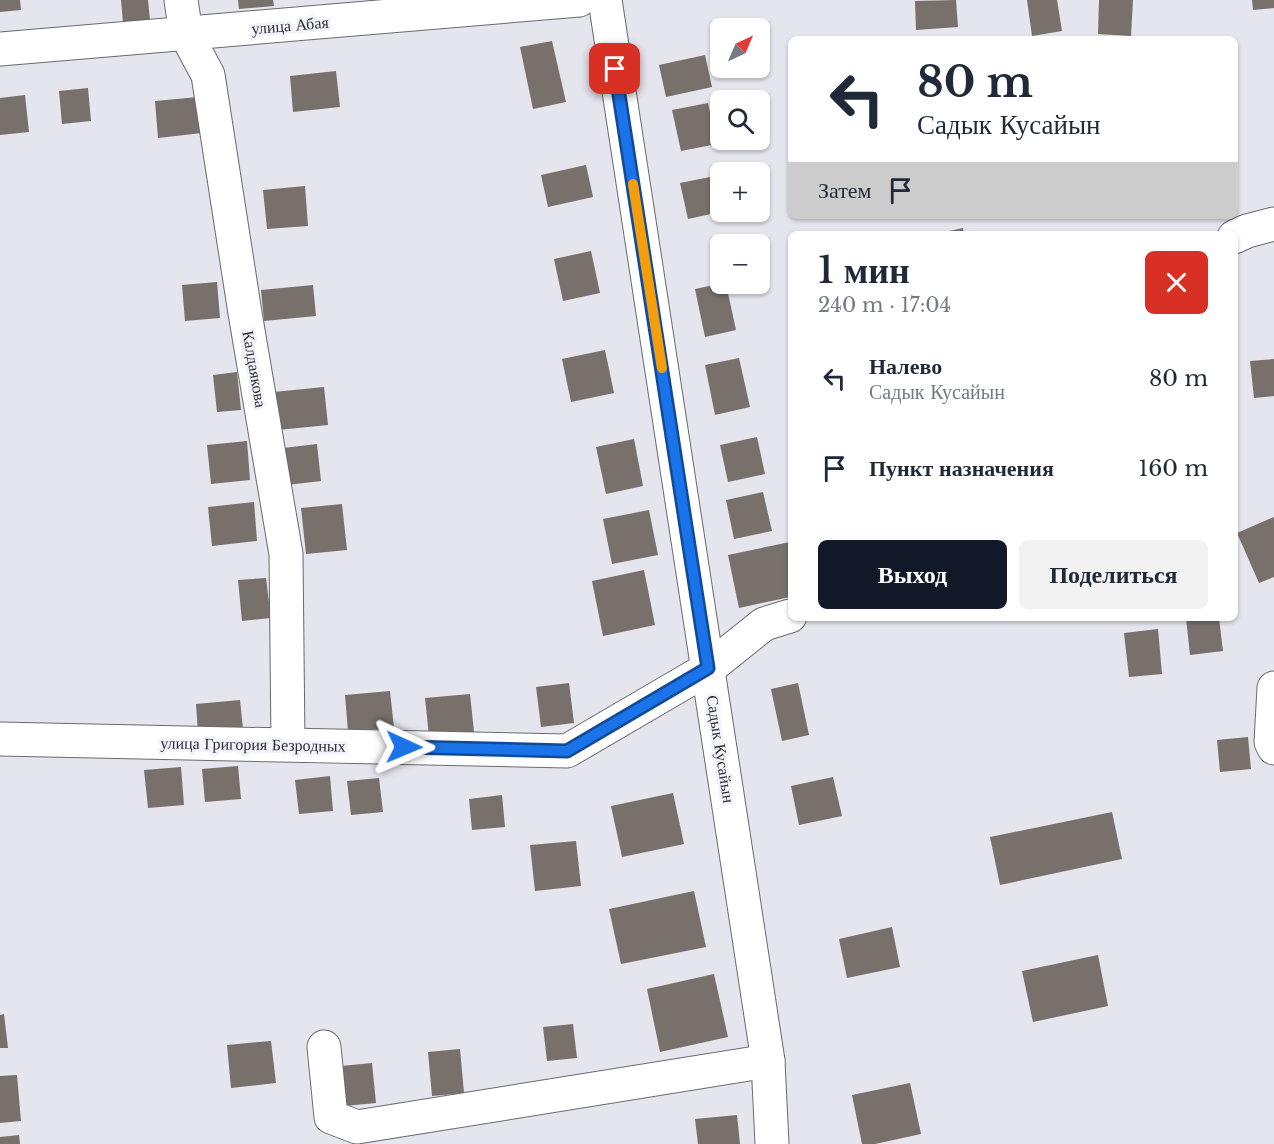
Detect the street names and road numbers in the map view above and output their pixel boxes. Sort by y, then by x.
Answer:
street label: улица Абая [251,12,330,38]
street label: Калдаякова [238,329,272,409]
street label: Садык Кусайын [703,694,739,805]
street label: улица Григория Безродных [160,732,346,756]

